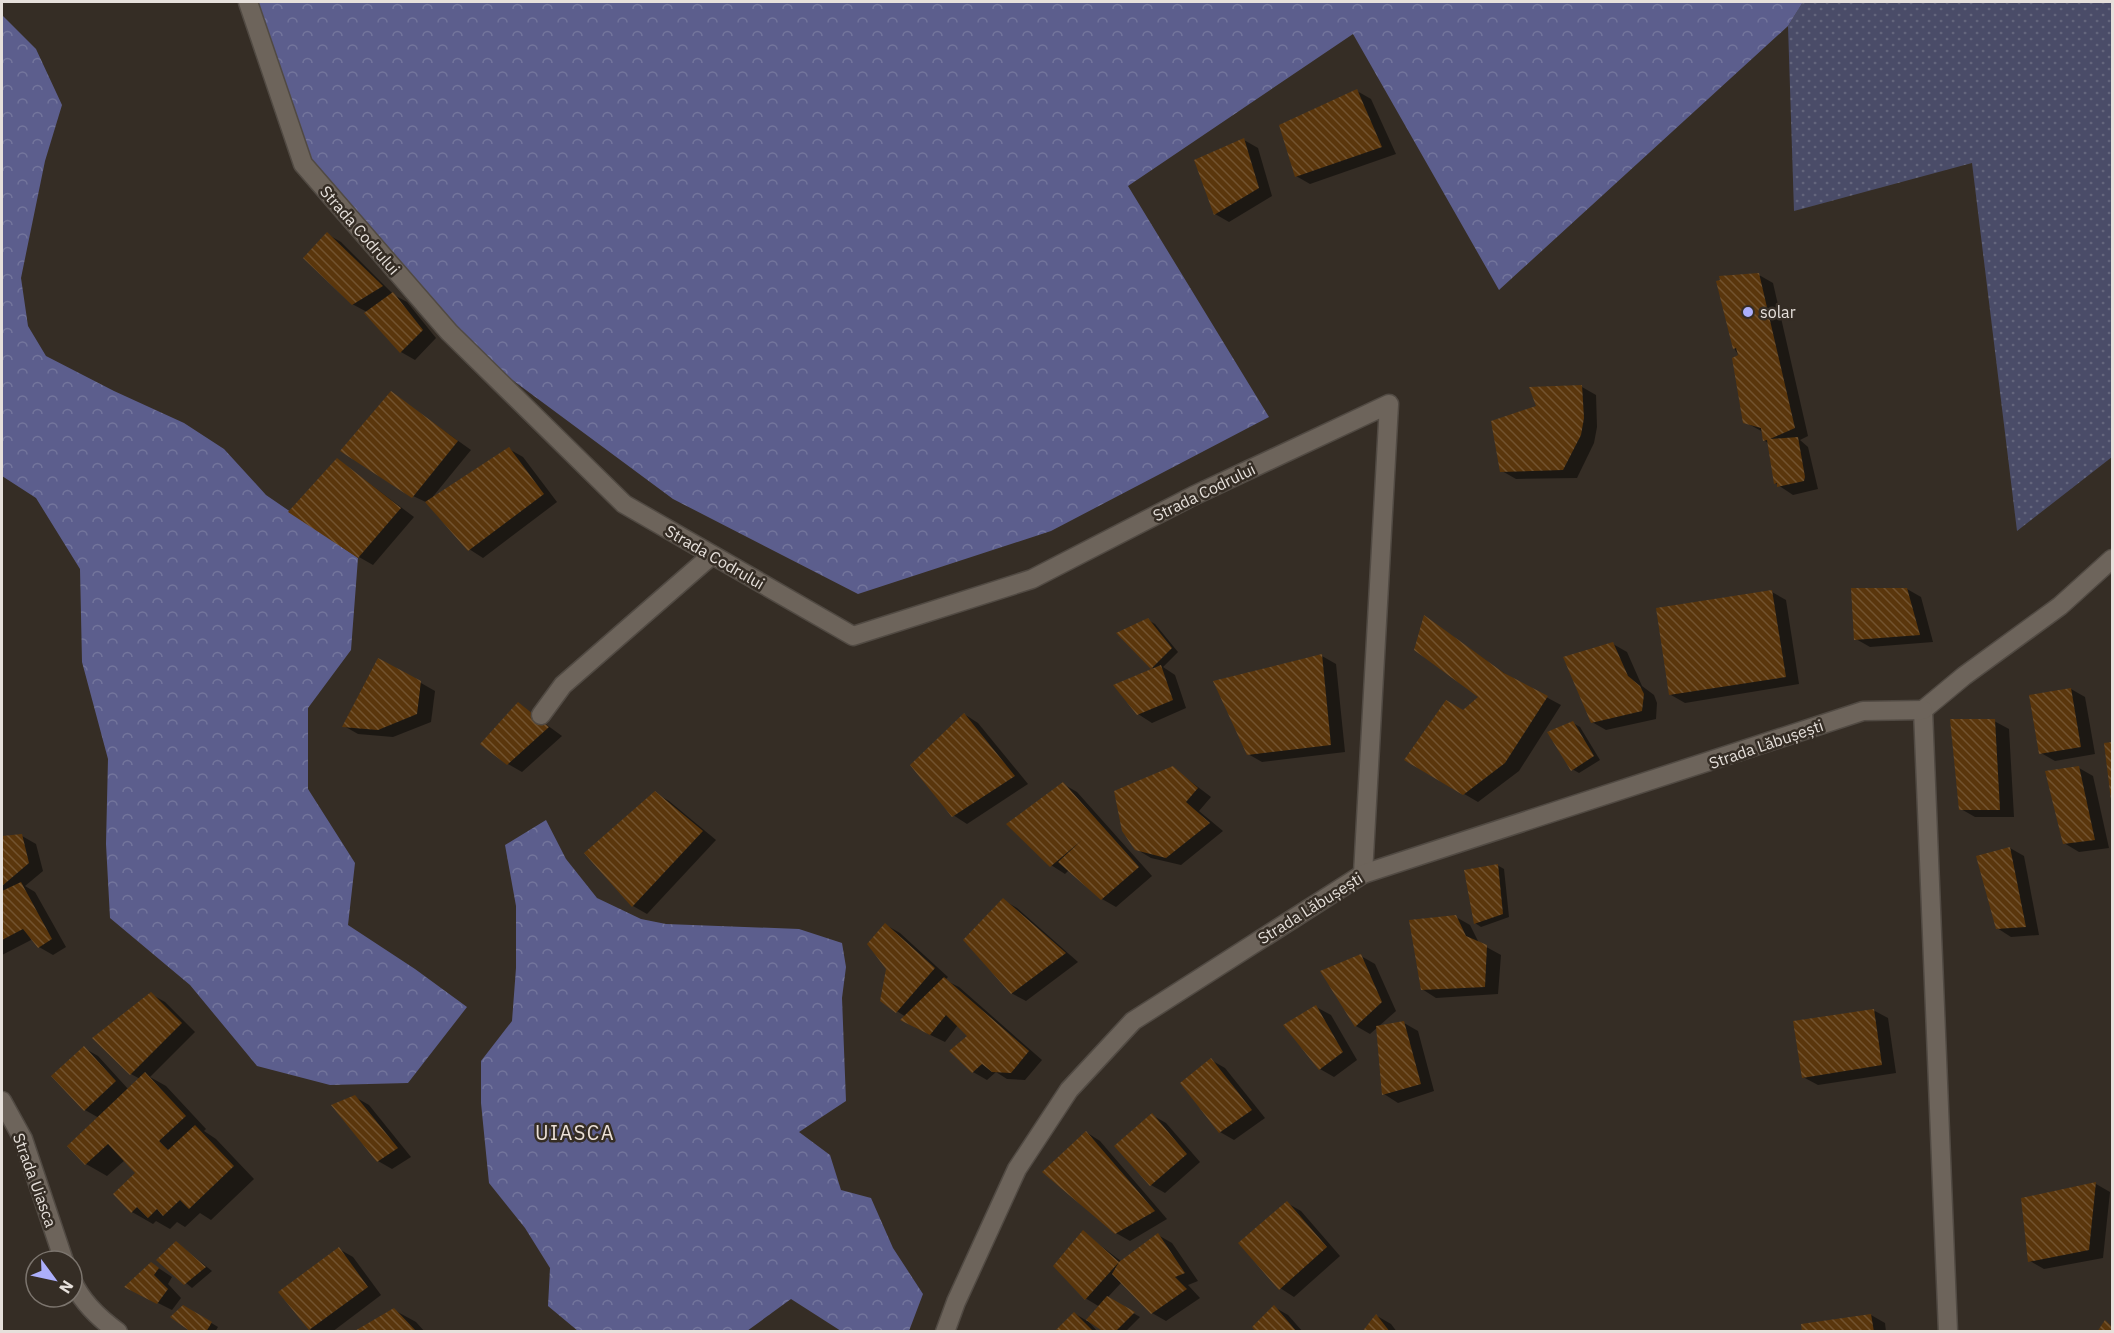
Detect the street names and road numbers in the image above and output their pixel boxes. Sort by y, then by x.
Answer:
street label: Strada Codrului [316,181,404,279]
street label: Strada Codrului [1150,459,1258,525]
street label: Strada Codrului [662,520,768,594]
street label: Strada Lăbușești [1706,715,1826,773]
street label: Strada Lăbușești [1254,868,1366,948]
street label: Strada Uiasca [9,1130,61,1230]

